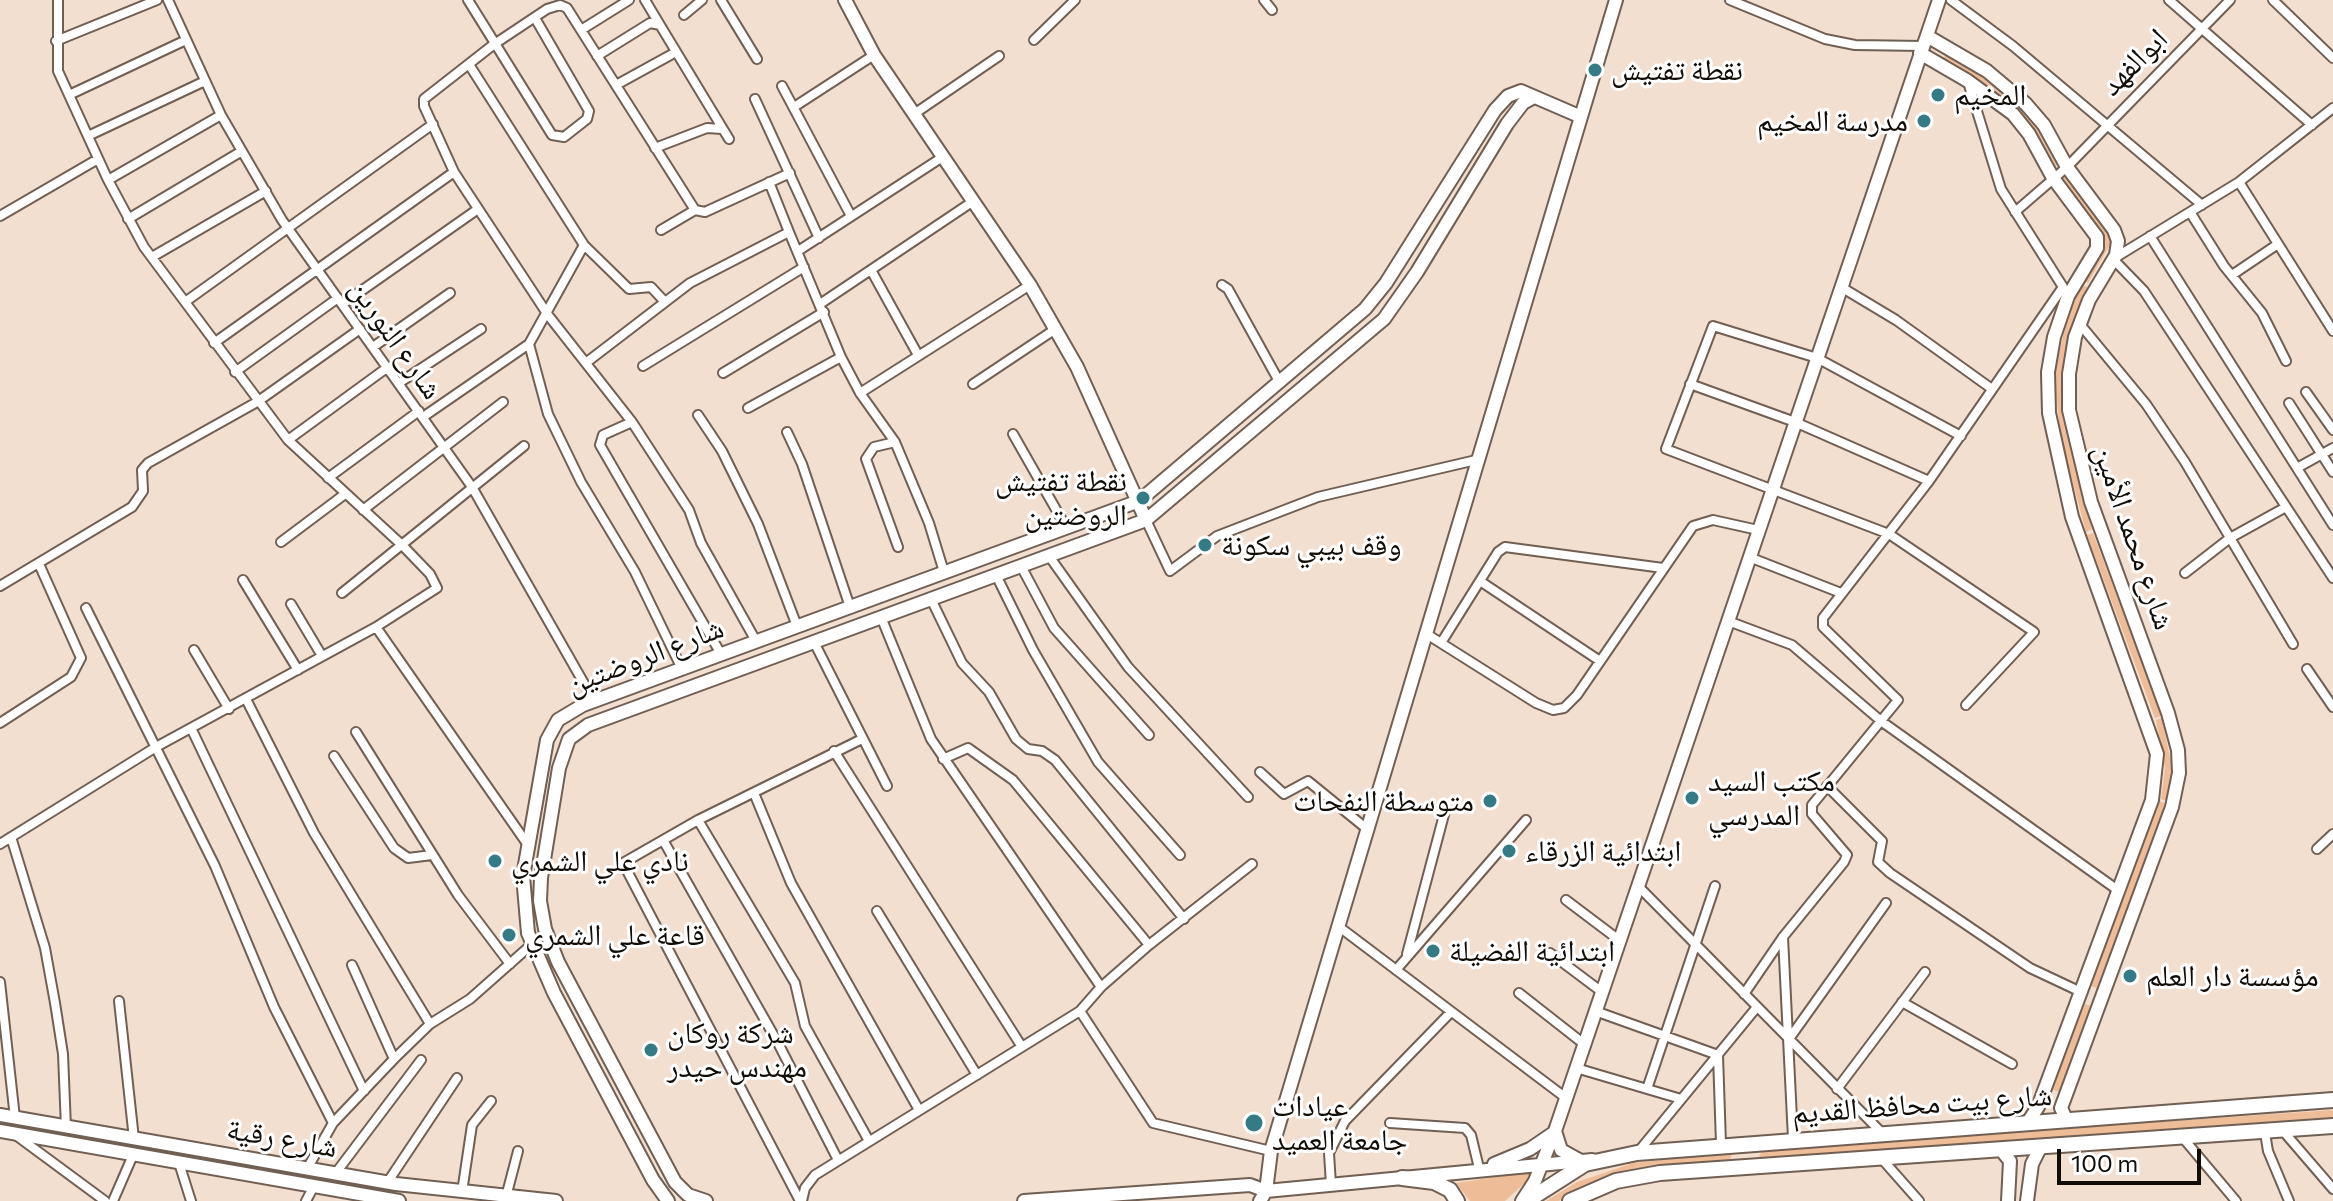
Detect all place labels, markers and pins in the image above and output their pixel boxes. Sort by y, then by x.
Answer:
place label: نقطة تفتيش [1611,52,1743,88]
marker: نقطة تفتيش [1586,61,1604,79]
place label: المخيم [1954,77,2027,113]
marker: المخيم [1929,86,1947,104]
place label: مدرسة المخيم [1757,103,1908,139]
marker: مدرسة المخيم [1915,112,1933,130]
place label: نقطة تفتيش الروضتين [995,463,1127,534]
marker: نقطة تفتيش الروضتين [1134,489,1152,507]
place label: وقف بيبي سكونة [1221,527,1401,563]
marker: وقف بيبي سكونة [1196,536,1214,554]
place label: مكتب السيد المدرسي [1708,763,1835,834]
place label: متوسطة النفحات [1293,783,1474,819]
marker: مكتب السيد المدرسي [1683,789,1701,807]
marker: متوسطة النفحات [1481,792,1499,810]
place label: ابتدائية الزرقاء [1525,833,1681,869]
marker: ابتدائية الزرقاء [1500,842,1518,860]
place label: نادي علي الشمري [511,843,689,879]
marker: نادي علي الشمري [486,852,504,870]
place label: قاعة علي الشمري [525,917,705,953]
marker: قاعة علي الشمري [500,926,518,944]
place label: ابتدائية الفضيلة [1449,933,1615,969]
marker: ابتدائية الفضيلة [1424,942,1442,960]
place label: مؤسسة دار العلم [2146,958,2319,994]
marker: مؤسسة دار العلم [2121,967,2139,985]
place label: شركة روكان مهندس حيدر [667,1015,807,1086]
marker: شركة روكان مهندس حيدر [642,1041,660,1059]
place label: عيادات جامعة العميد [1272,1088,1407,1158]
marker: عيادات جامعة العميد [1243,1112,1265,1134]

